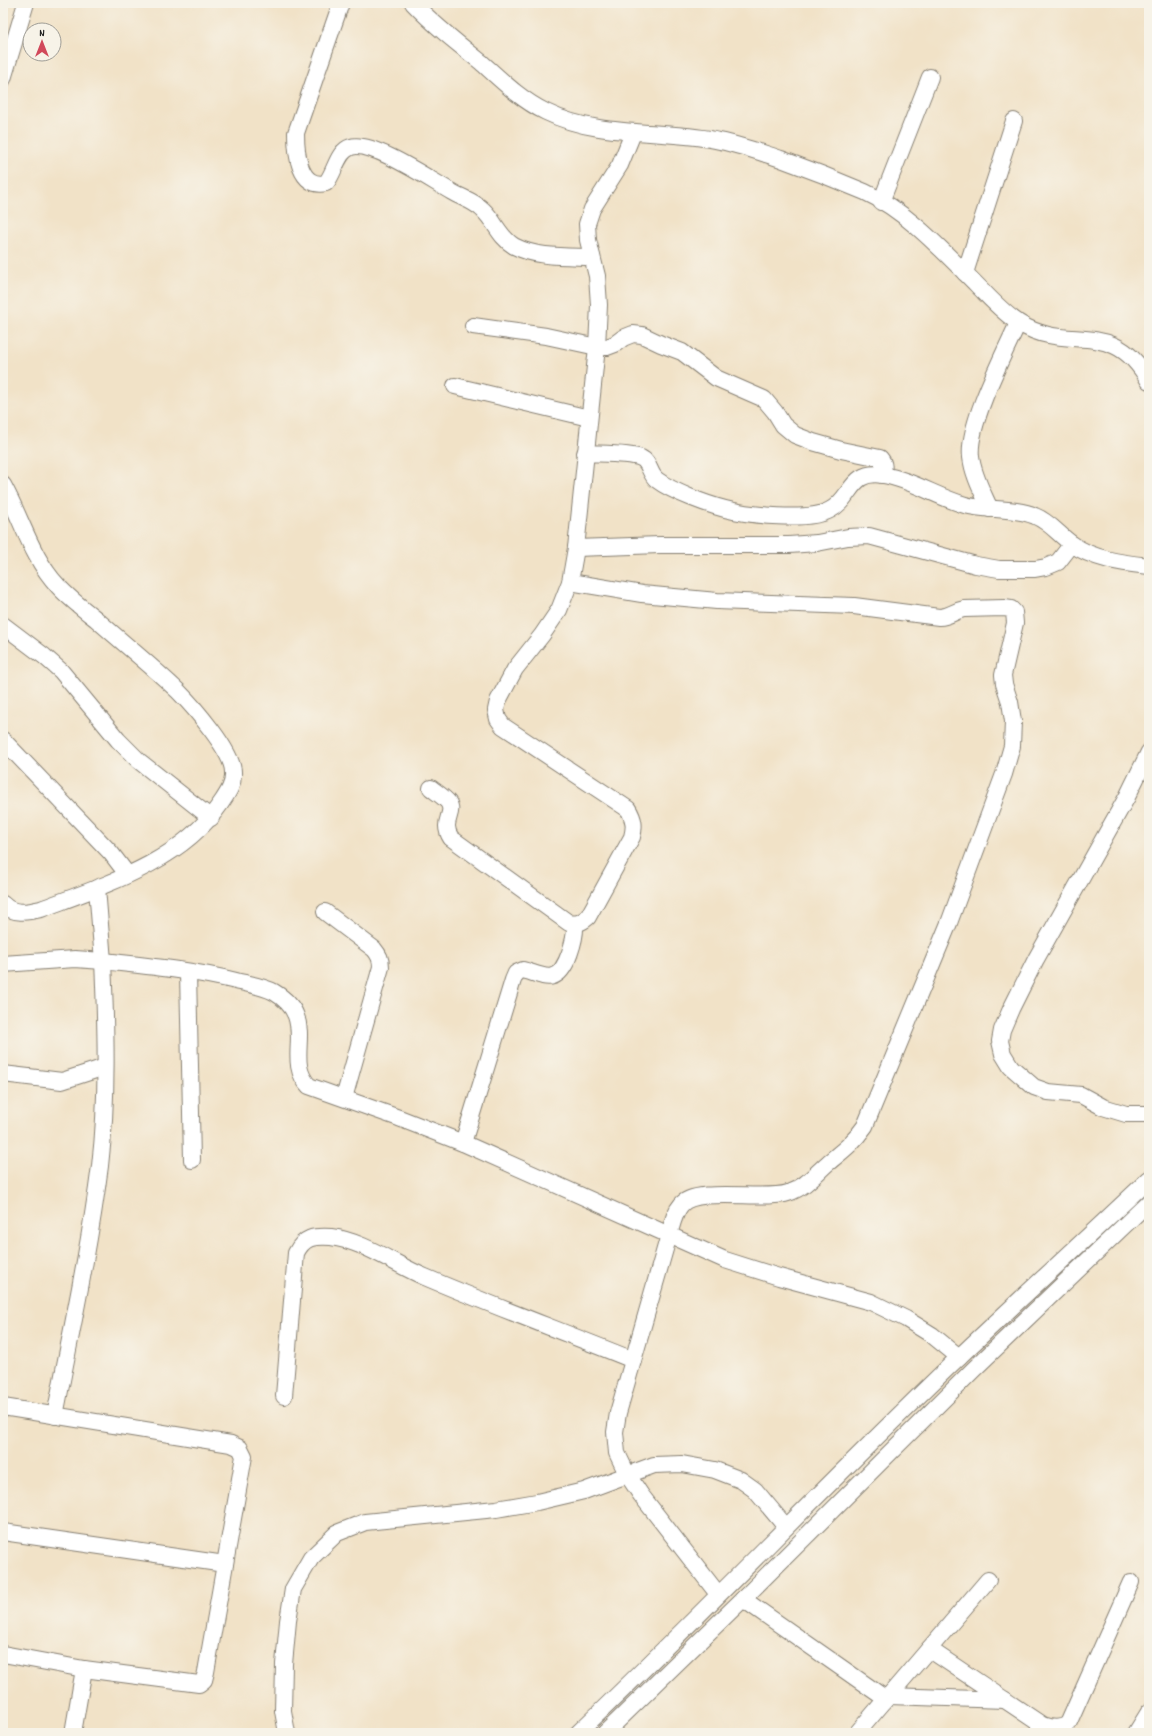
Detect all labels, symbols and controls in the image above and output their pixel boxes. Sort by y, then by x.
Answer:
north arrow [22,22,62,62]
text: N [39,26,45,42]

